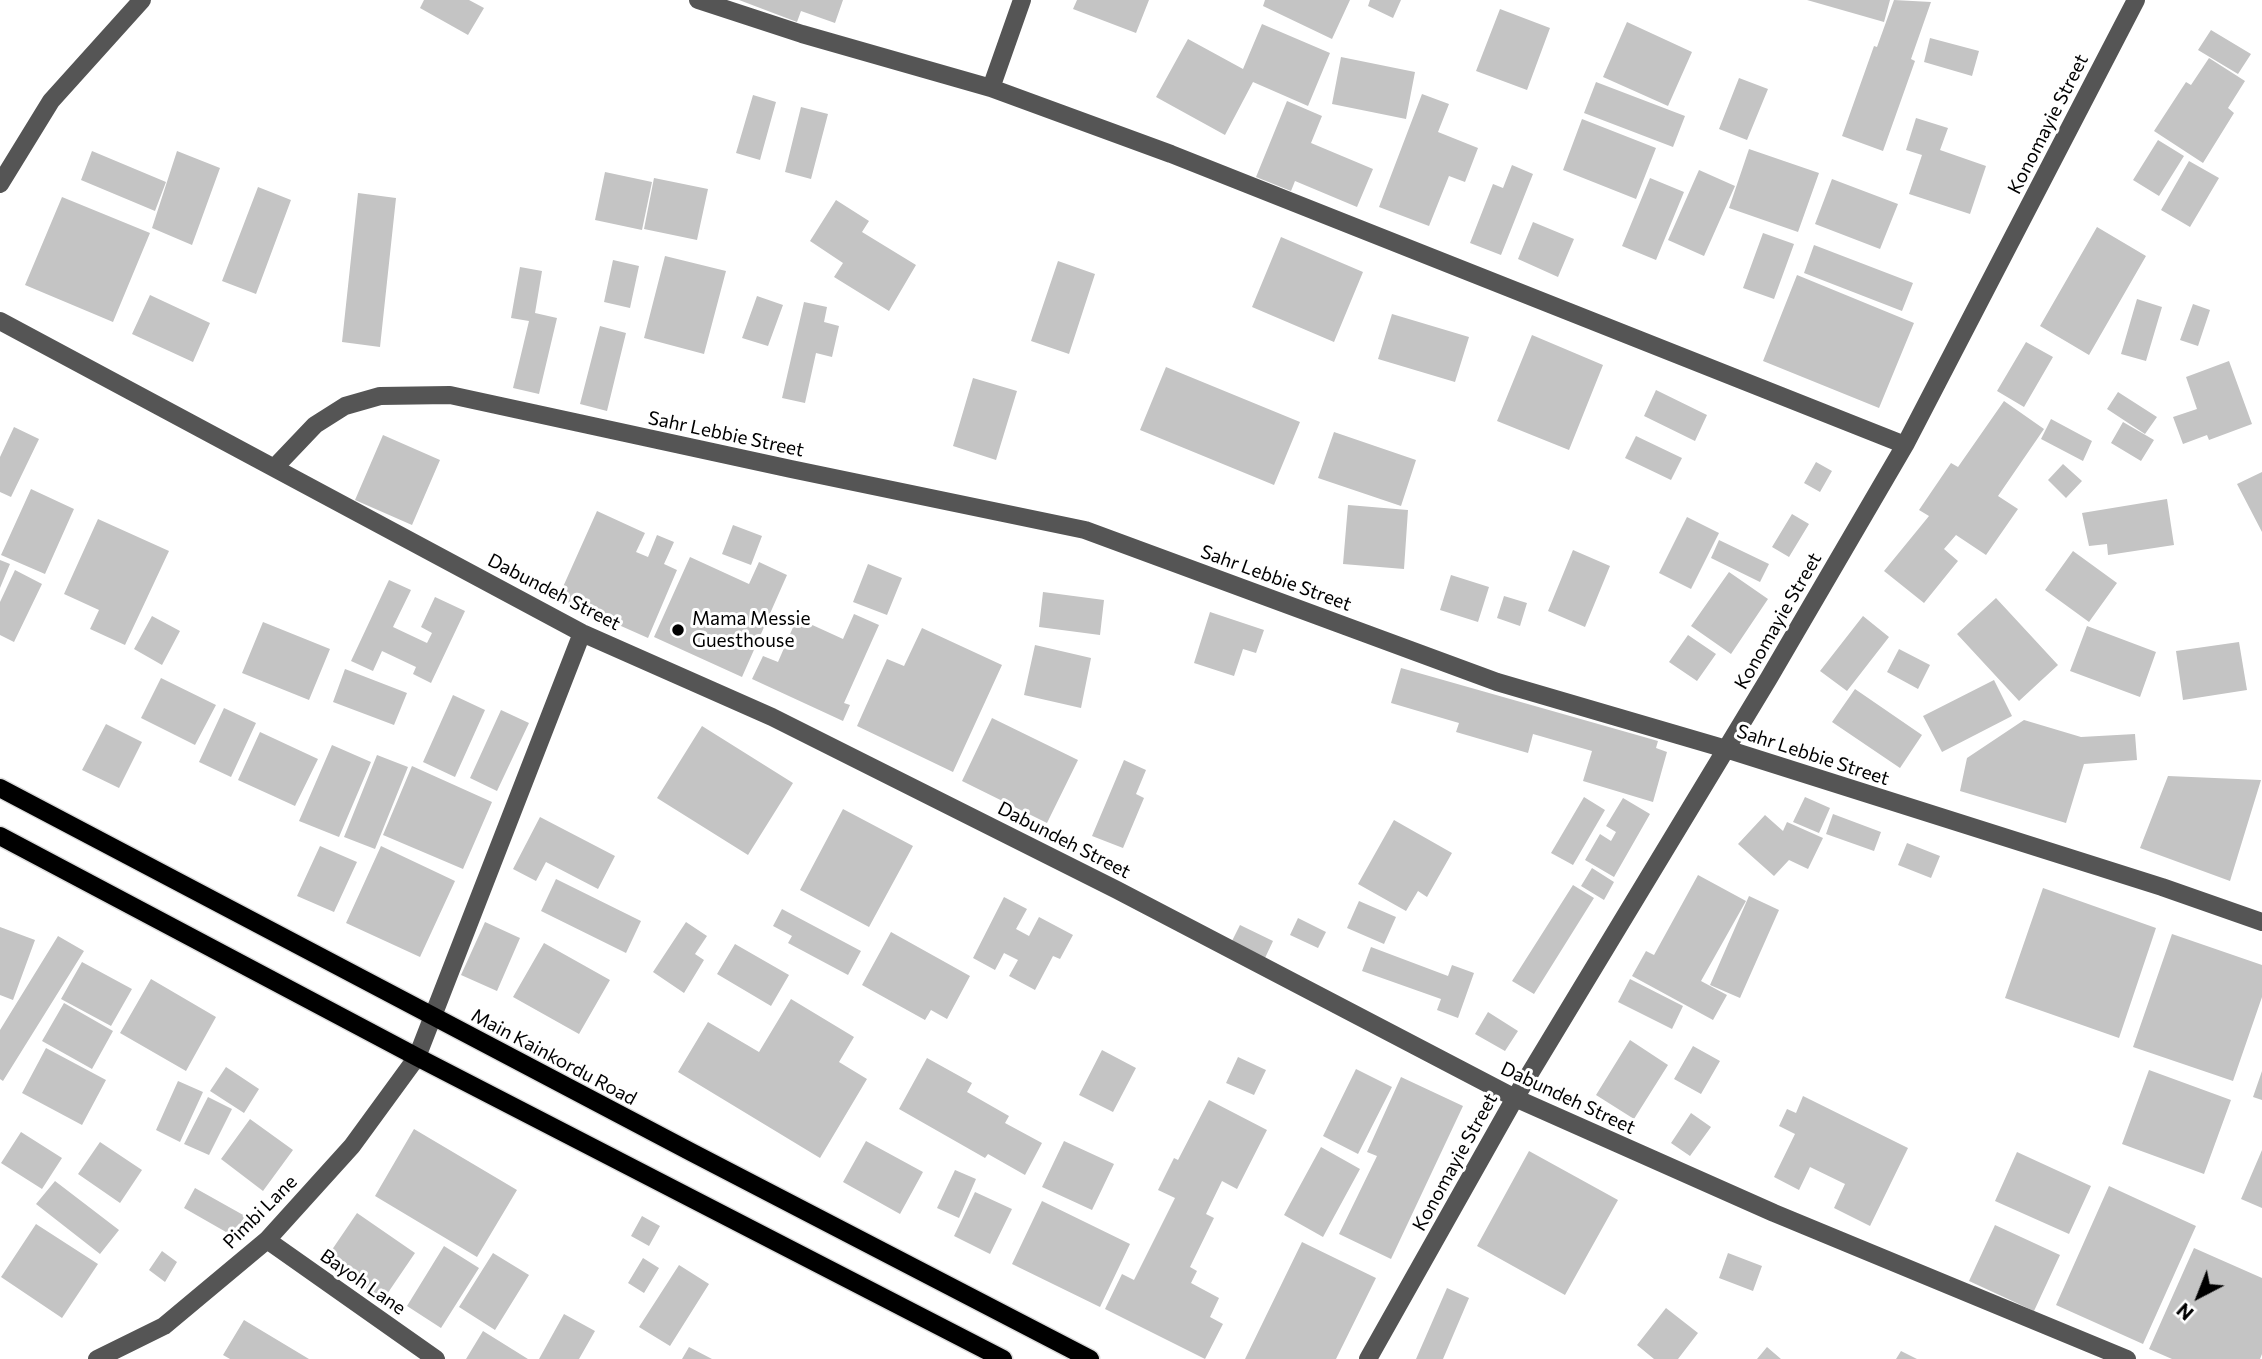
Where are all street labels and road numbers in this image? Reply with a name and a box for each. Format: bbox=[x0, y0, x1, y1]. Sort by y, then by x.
street label: Konomayie Street bbox=[2003, 50, 2093, 198]
street label: Sahr Lebbie Street bbox=[646, 406, 806, 462]
street label: Sahr Lebbie Street bbox=[1197, 540, 1355, 616]
street label: Dabundeh Street bbox=[484, 549, 624, 635]
street label: Konomayie Street bbox=[1730, 549, 1826, 693]
street label: Sahr Lebbie Street bbox=[1734, 720, 1892, 790]
street label: Dabundeh Street bbox=[994, 797, 1134, 883]
street label: Main Kainkordu Road bbox=[467, 1004, 641, 1110]
street label: Dabundeh Street bbox=[1497, 1057, 1639, 1139]
street label: Konomayie Street bbox=[1408, 1089, 1502, 1235]
street label: Pimbi Lane bbox=[218, 1170, 302, 1254]
street label: Bayoh Lane bbox=[316, 1244, 410, 1320]

